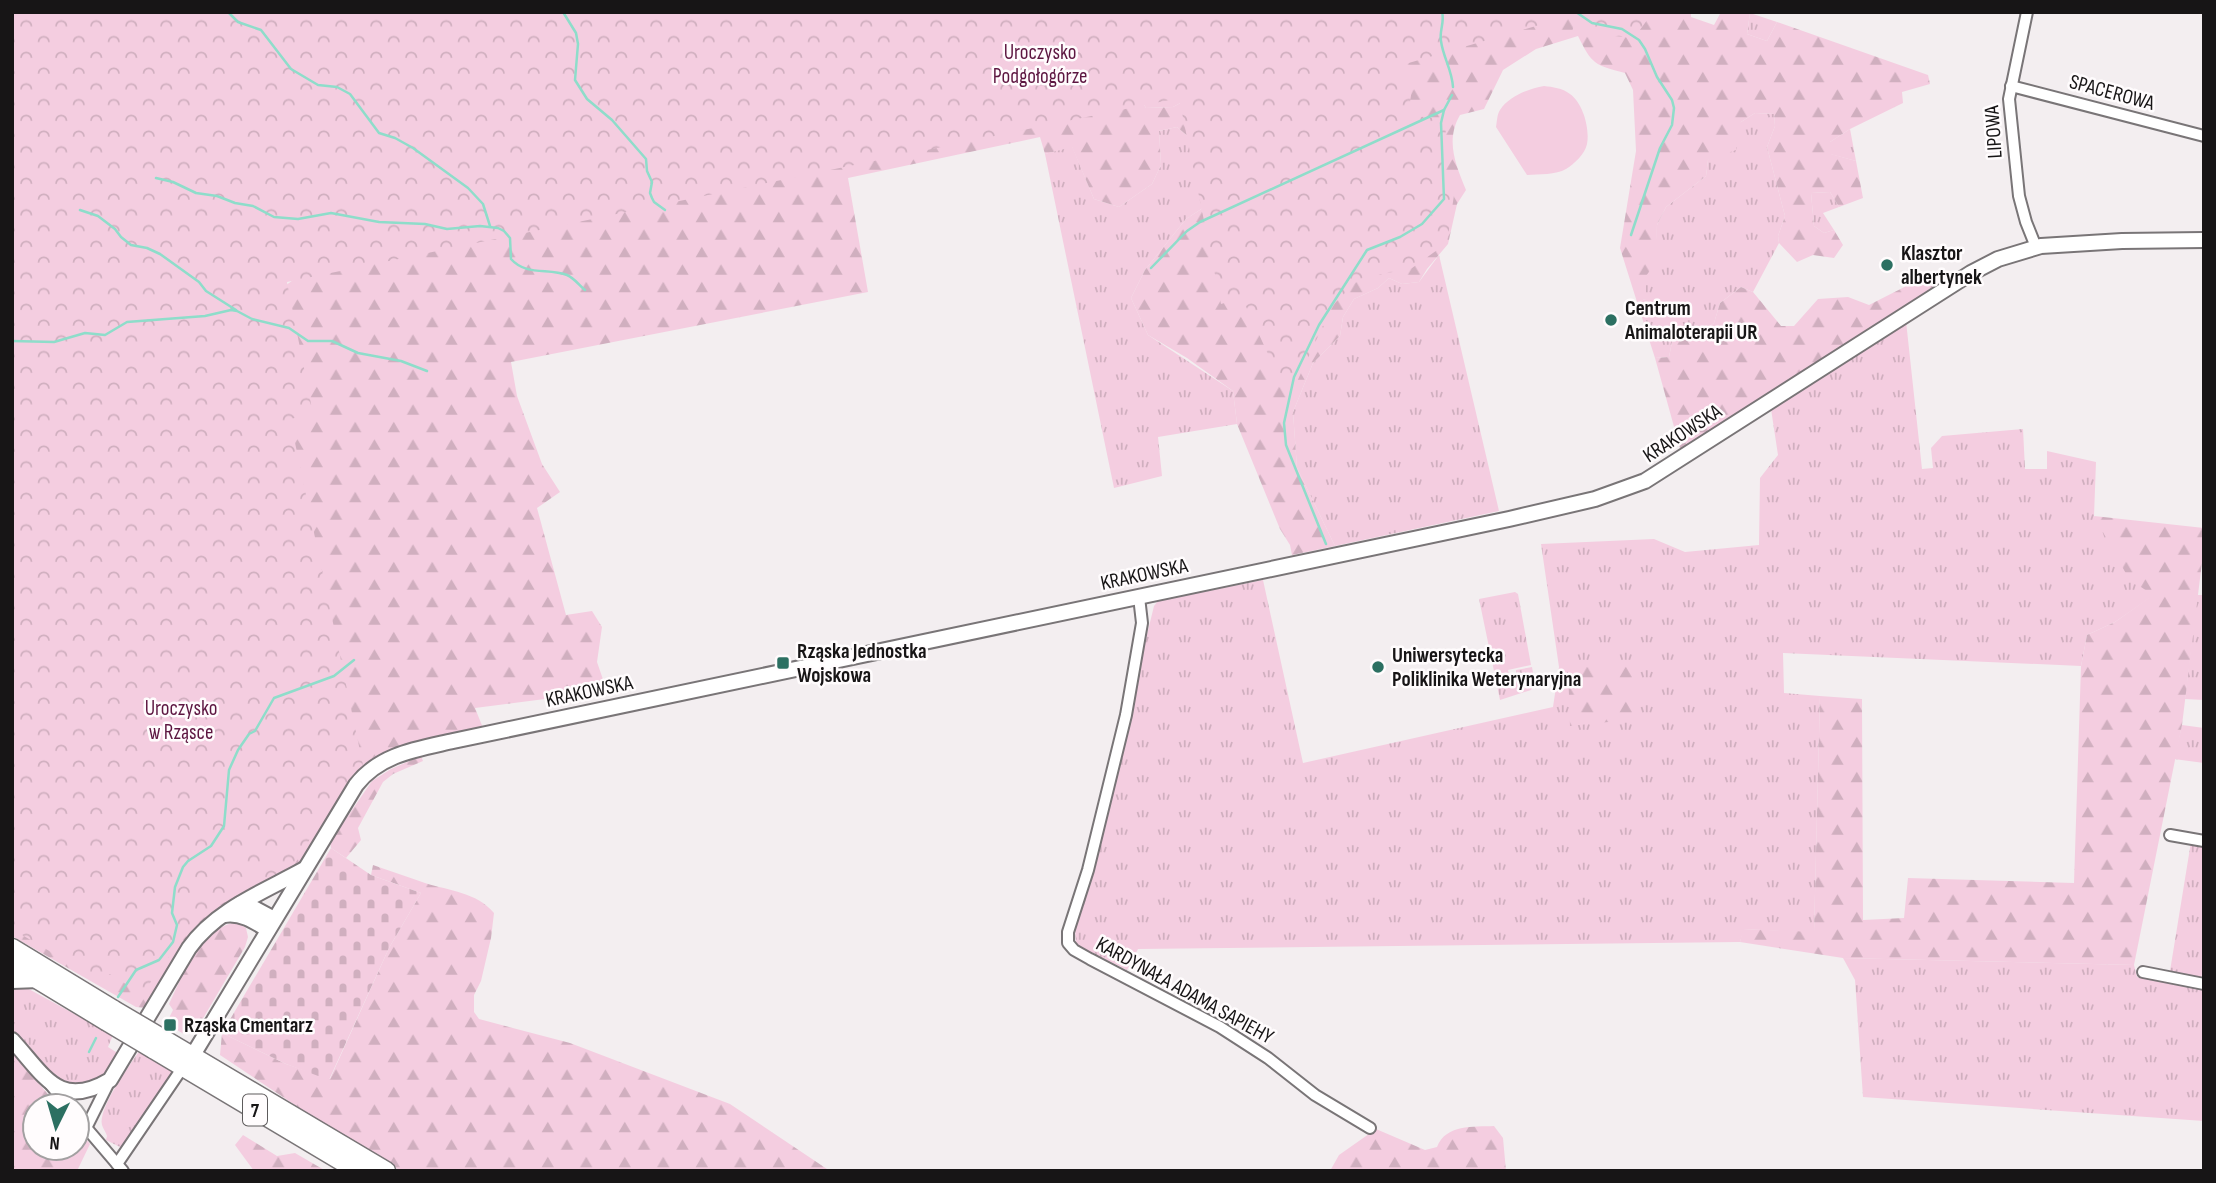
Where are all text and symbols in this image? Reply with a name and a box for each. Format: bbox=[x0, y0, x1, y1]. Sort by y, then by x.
park label: Uroczysko Podgołogórze bbox=[993, 40, 1087, 89]
street label: SPACEROWA bbox=[2067, 69, 2158, 116]
street label: LIPOWA bbox=[1979, 104, 2008, 159]
place label: Klasztor albertynek bbox=[1901, 241, 1982, 290]
marker: Klasztor albertynek bbox=[1879, 257, 1895, 273]
place label: Centrum Animaloterapii UR bbox=[1624, 296, 1758, 345]
marker: Centrum Animaloterapii UR bbox=[1603, 312, 1619, 328]
street label: KRAKOWSKA bbox=[1638, 398, 1727, 468]
street label: KRAKOWSKA bbox=[1098, 553, 1191, 596]
place label: Rząska Jednostka Wojskowa bbox=[797, 639, 927, 688]
place label: Uniwersytecka Poliklinika Weterynaryjna bbox=[1392, 643, 1581, 692]
marker: Rząska Jednostka Wojskowa bbox=[775, 655, 791, 671]
marker: Uniwersytecka Poliklinika Weterynaryjna bbox=[1370, 659, 1386, 675]
street label: KRAKOWSKA bbox=[543, 670, 636, 713]
park label: Uroczysko w Rząsce bbox=[145, 696, 217, 745]
street label: KARDYNAŁA ADAMA SAPIEHY bbox=[1092, 931, 1278, 1050]
place label: Rząska Cmentarz bbox=[184, 1013, 313, 1038]
marker: Rząska Cmentarz bbox=[162, 1017, 178, 1033]
north arrow bbox=[21, 1092, 91, 1162]
road number: 7 bbox=[243, 1094, 267, 1126]
text: N bbox=[49, 1131, 61, 1154]

